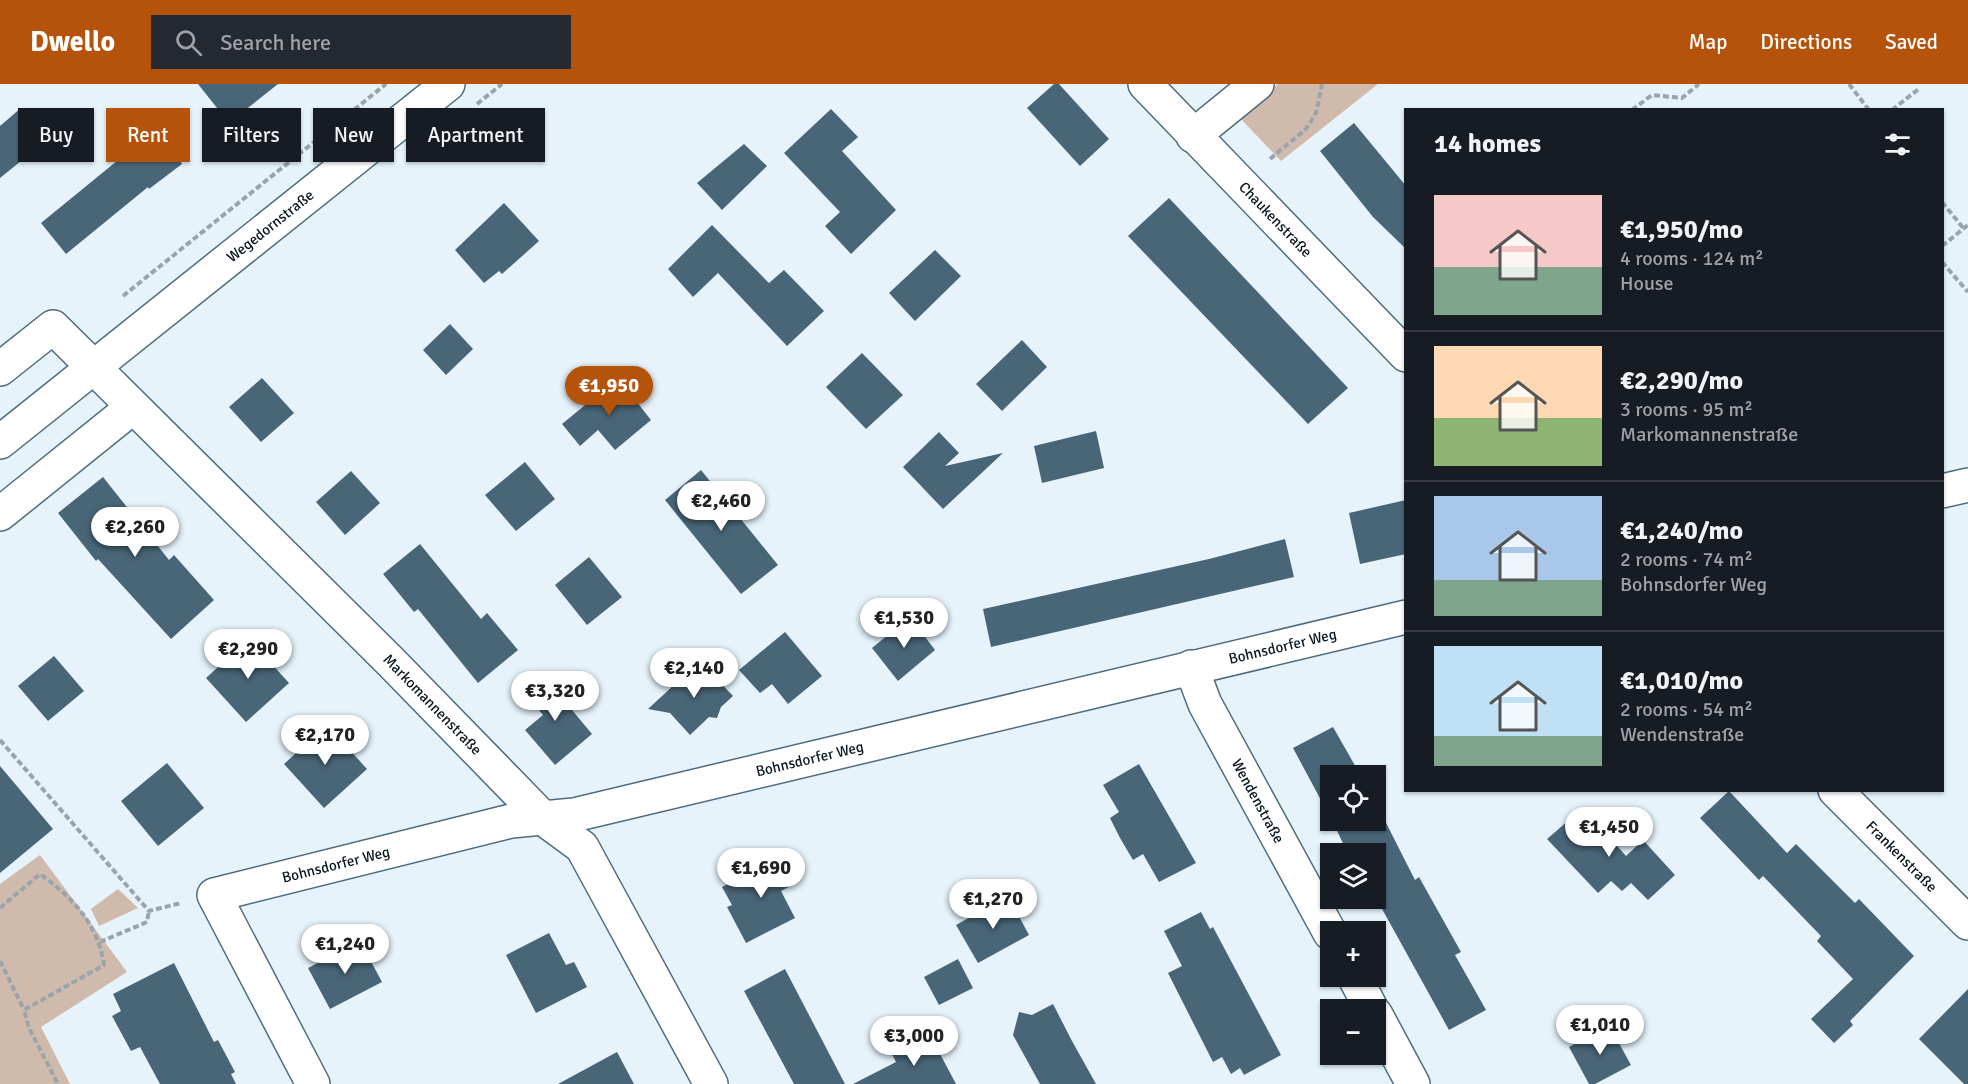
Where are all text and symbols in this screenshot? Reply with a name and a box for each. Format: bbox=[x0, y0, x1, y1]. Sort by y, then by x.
search box bbox=[151, 15, 571, 69]
text: Dwello bbox=[30, 25, 115, 59]
icon: search bbox=[172, 26, 205, 59]
text: Search here bbox=[220, 29, 331, 56]
text: Map bbox=[1689, 29, 1727, 55]
text: Directions bbox=[1760, 29, 1852, 55]
text: Saved bbox=[1885, 29, 1938, 55]
chip: Buy bbox=[18, 108, 94, 162]
chip: Rent bbox=[106, 108, 190, 162]
chip: Filters bbox=[202, 108, 301, 162]
chip: New bbox=[313, 108, 394, 162]
chip: Apartment bbox=[406, 108, 545, 162]
text: 14 homes bbox=[1434, 128, 1541, 160]
icon: filters bbox=[1881, 128, 1914, 161]
street label: Chaukenstraße bbox=[1235, 178, 1316, 261]
street label: Wegedornstraße bbox=[223, 186, 317, 266]
text: €1,950/mo bbox=[1620, 214, 1743, 246]
icon: home bbox=[1482, 219, 1554, 291]
text: 4 rooms · 124 m² bbox=[1620, 246, 1764, 271]
text: House bbox=[1620, 271, 1674, 296]
text: €2,290/mo bbox=[1620, 365, 1743, 397]
pin: €1,950 bbox=[560, 366, 658, 417]
icon: home bbox=[1482, 370, 1554, 442]
text: €1,950 bbox=[579, 373, 639, 398]
text: 3 rooms · 95 m² bbox=[1620, 397, 1753, 422]
text: Markomannenstraße bbox=[1620, 422, 1798, 447]
pin: €2,460 bbox=[672, 481, 770, 532]
text: €2,460 bbox=[691, 488, 751, 513]
pin: €2,260 bbox=[86, 507, 184, 558]
text: €2,260 bbox=[105, 514, 165, 539]
text: €1,240/mo bbox=[1620, 515, 1743, 547]
icon: home bbox=[1482, 520, 1554, 592]
text: 2 rooms · 74 m² bbox=[1620, 547, 1753, 572]
text: Bohnsdorfer Weg bbox=[1620, 572, 1767, 597]
pin: €1,530 bbox=[855, 598, 953, 649]
text: €1,530 bbox=[874, 605, 934, 630]
street label: Bohnsdorfer Weg bbox=[1227, 625, 1338, 668]
pin: €2,290 bbox=[199, 629, 297, 680]
text: €2,290 bbox=[218, 636, 278, 661]
pin: €2,140 bbox=[645, 648, 743, 699]
street label: Markomannenstraße bbox=[379, 650, 486, 759]
text: €2,140 bbox=[664, 655, 724, 680]
text: €1,010/mo bbox=[1620, 665, 1743, 697]
icon: home bbox=[1482, 670, 1554, 742]
pin: €3,320 bbox=[506, 671, 604, 722]
text: €3,320 bbox=[525, 678, 585, 703]
text: 2 rooms · 54 m² bbox=[1620, 697, 1753, 722]
pin: €2,170 bbox=[276, 715, 374, 766]
text: €2,170 bbox=[295, 722, 355, 747]
text: Wendenstraße bbox=[1620, 722, 1744, 747]
street label: Bohnsdorfer Weg bbox=[754, 737, 866, 780]
street label: Wendenstraße bbox=[1228, 756, 1288, 846]
map controls bbox=[1320, 765, 1386, 1065]
button: locate bbox=[1320, 765, 1386, 831]
pin: €1,450 bbox=[1560, 807, 1658, 858]
text: €1,450 bbox=[1579, 814, 1639, 839]
street label: Frankenstraße bbox=[1862, 817, 1941, 896]
street label: Bohnsdorfer Weg bbox=[280, 843, 392, 887]
button: layers bbox=[1320, 843, 1386, 909]
pin: €1,690 bbox=[712, 848, 810, 899]
text: €1,690 bbox=[731, 855, 791, 880]
pin: €1,270 bbox=[944, 879, 1042, 930]
text: €1,270 bbox=[963, 886, 1023, 911]
button: + bbox=[1320, 921, 1386, 987]
pin: €1,240 bbox=[296, 924, 394, 975]
text: €1,240 bbox=[315, 931, 375, 956]
button: − bbox=[1320, 999, 1386, 1065]
pin: €1,010 bbox=[1551, 1005, 1649, 1056]
text: €1,010 bbox=[1570, 1012, 1630, 1037]
pin: €3,000 bbox=[865, 1016, 963, 1067]
text: €3,000 bbox=[884, 1023, 944, 1048]

